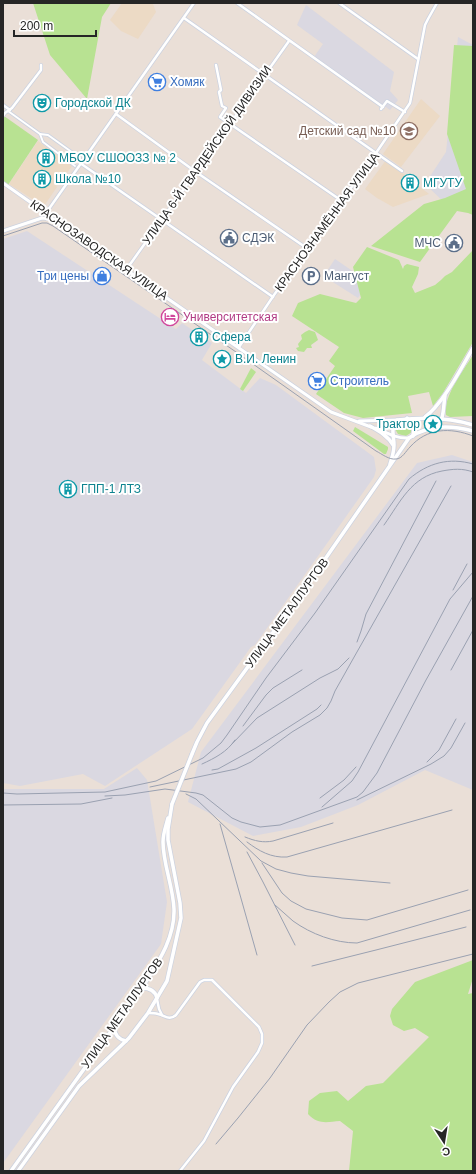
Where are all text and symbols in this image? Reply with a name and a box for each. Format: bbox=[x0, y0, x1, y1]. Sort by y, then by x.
scale bar bbox=[14, 12, 96, 38]
text: 200 m bbox=[20, 19, 53, 33]
street label: УЛИЦА 6-Й ГВАРДЕЙСКОЙ ДИВИЗИИ bbox=[139, 62, 274, 247]
supermarket icon: Хомяк bbox=[147, 72, 167, 92]
place label: Хомяк bbox=[170, 75, 205, 89]
theatre icon: Городской ДК bbox=[32, 93, 52, 113]
place label: Городской ДК bbox=[55, 96, 131, 110]
school or university icon: Детский сад №10 bbox=[399, 121, 419, 141]
place label: Детский сад №10 bbox=[299, 124, 396, 138]
building icon: МБОУ СШООЗЗ № 2 bbox=[36, 148, 56, 168]
street label: КРАСНОЗНАМЁННАЯ УЛИЦА bbox=[272, 150, 382, 294]
place label: МБОУ СШООЗЗ № 2 bbox=[59, 151, 176, 165]
building icon: Школа №10 bbox=[32, 169, 52, 189]
place label: Школа №10 bbox=[55, 172, 121, 186]
building icon: МГУТУ bbox=[400, 173, 420, 193]
place label: МГУТУ bbox=[423, 176, 462, 190]
street label: КРАСНОЗАВОДСКАЯ УЛИЦА bbox=[27, 197, 171, 303]
public building icon: СДЭК bbox=[219, 228, 239, 248]
place label: СДЭК bbox=[242, 231, 274, 245]
public building icon: МЧС bbox=[444, 233, 464, 253]
place label: МЧС bbox=[414, 236, 441, 250]
shop icon: Три цены bbox=[92, 266, 112, 286]
parking icon: Мангуст bbox=[301, 266, 321, 286]
place label: Три цены bbox=[37, 269, 89, 283]
place label: Мангуст bbox=[324, 269, 370, 283]
hotel icon: Университетская bbox=[160, 307, 180, 327]
place label: Университетская bbox=[183, 310, 277, 324]
building icon: Сфера bbox=[189, 327, 209, 347]
place label: Сфера bbox=[212, 330, 251, 344]
place icon: В.И. Ленин bbox=[212, 349, 232, 369]
place label: В.И. Ленин bbox=[235, 352, 296, 366]
supermarket icon: Строитель bbox=[307, 371, 327, 391]
place label: Строитель bbox=[330, 374, 389, 388]
place icon: Трактор bbox=[423, 414, 443, 434]
place label: Трактор bbox=[376, 417, 420, 431]
building icon: ГПП-1 ЛТЗ bbox=[58, 479, 78, 499]
place label: ГПП-1 ЛТЗ bbox=[81, 482, 141, 496]
street label: УЛИЦА МЕТАЛЛУРГОВ bbox=[243, 556, 331, 670]
street label: УЛИЦА МЕТАЛЛУРГОВ bbox=[78, 955, 166, 1071]
north arrow bbox=[424, 1122, 464, 1162]
text: С bbox=[441, 1145, 451, 1158]

